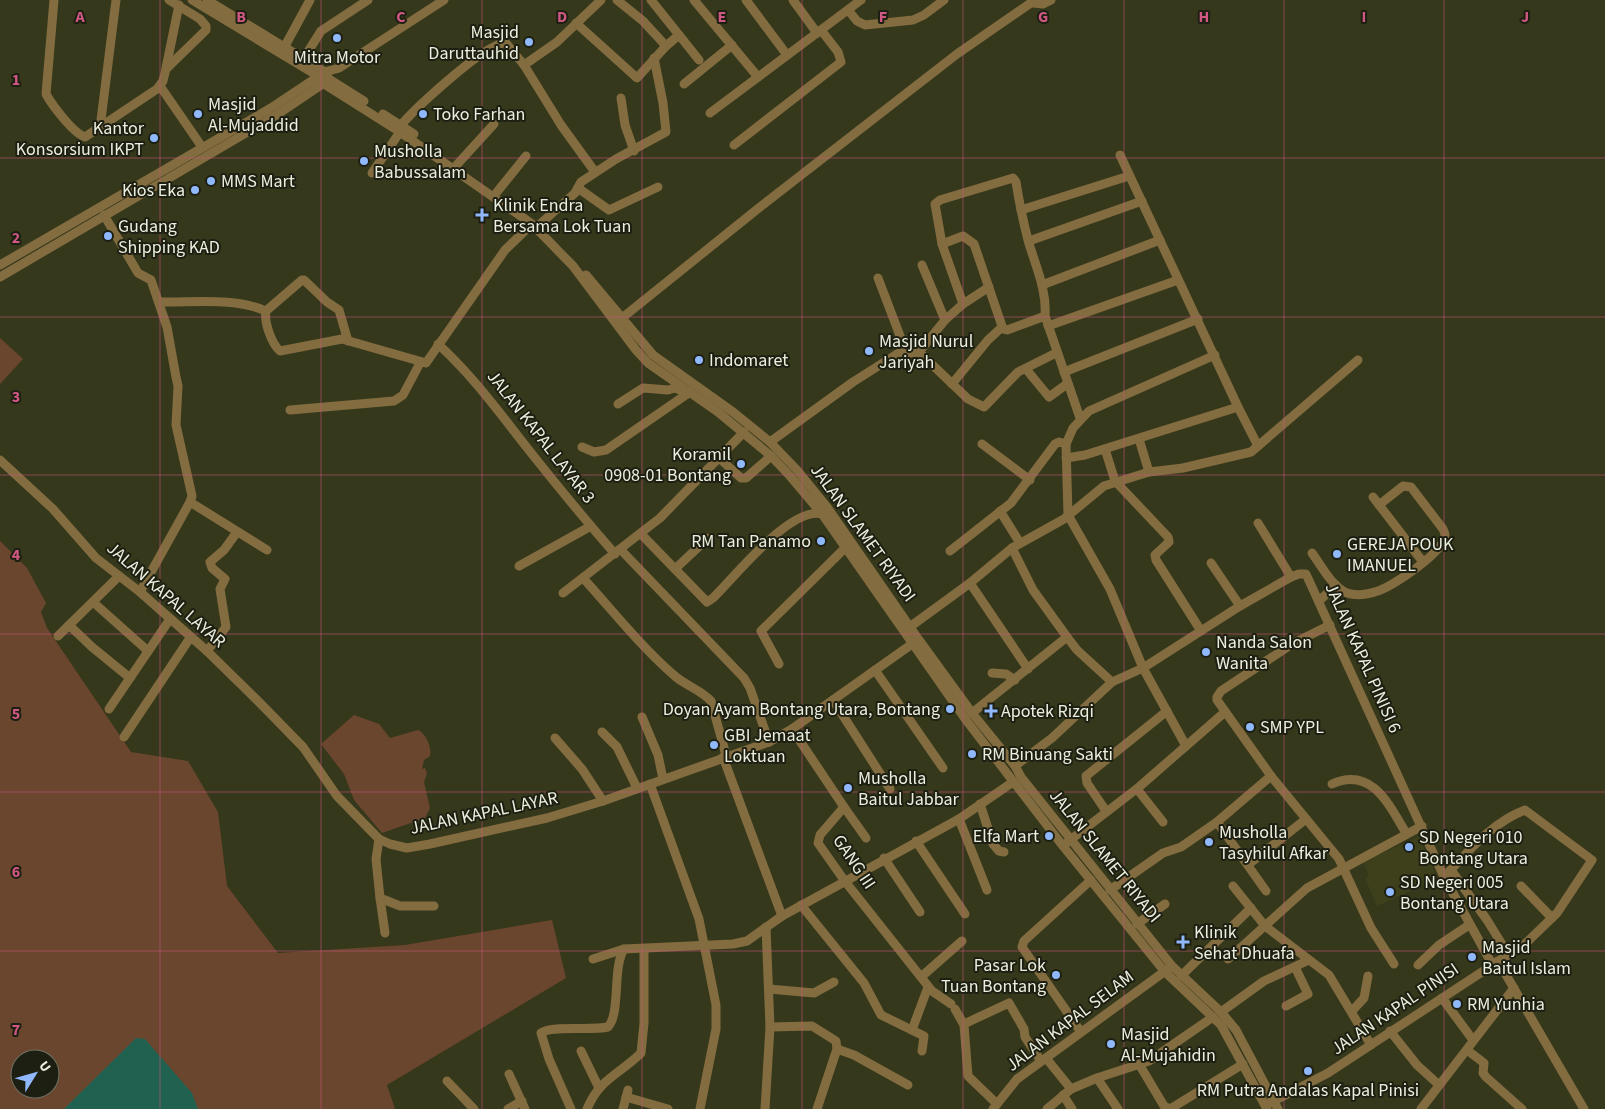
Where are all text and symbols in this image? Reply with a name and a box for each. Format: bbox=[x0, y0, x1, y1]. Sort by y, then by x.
text: A bbox=[74, 6, 85, 28]
text: B bbox=[236, 6, 246, 28]
text: C bbox=[396, 6, 406, 28]
text: D bbox=[557, 6, 567, 28]
text: E bbox=[718, 6, 726, 28]
text: F bbox=[879, 6, 887, 28]
text: G bbox=[1038, 6, 1048, 28]
text: H bbox=[1199, 6, 1209, 28]
text: I bbox=[1362, 6, 1366, 28]
text: J bbox=[1521, 6, 1529, 28]
place label: Masjid Daruttauhid bbox=[428, 20, 519, 66]
marker: Mitra Motor bbox=[331, 32, 343, 44]
marker: Masjid Daruttauhid bbox=[523, 36, 535, 48]
place label: Mitra Motor bbox=[294, 45, 381, 70]
text: 1 bbox=[12, 69, 20, 91]
place label: Masjid Al-Mujaddid bbox=[208, 92, 299, 138]
place label: Toko Farhan bbox=[433, 102, 525, 127]
marker: Masjid Al-Mujaddid bbox=[192, 108, 204, 120]
marker: Toko Farhan bbox=[417, 108, 429, 120]
place label: Kantor Konsorsium IKPT bbox=[16, 116, 145, 162]
marker: Kantor Konsorsium IKPT bbox=[148, 132, 160, 144]
place label: Musholla Babussalam bbox=[374, 139, 466, 185]
marker: Musholla Babussalam bbox=[358, 155, 370, 167]
place label: MMS Mart bbox=[221, 169, 295, 194]
marker: MMS Mart bbox=[205, 175, 217, 187]
place label: Kios Eka bbox=[122, 178, 185, 203]
marker: Kios Eka bbox=[189, 184, 201, 196]
place label: Klinik Endra Bersama Lok Tuan bbox=[493, 193, 631, 239]
marker: Klinik Endra Bersama Lok Tuan bbox=[475, 208, 489, 222]
place label: Gudang Shipping KAD bbox=[118, 214, 220, 260]
text: 2 bbox=[12, 227, 20, 249]
marker: Gudang Shipping KAD bbox=[102, 230, 114, 242]
place label: Masjid Nurul Jariyah bbox=[879, 329, 973, 375]
marker: Masjid Nurul Jariyah bbox=[863, 345, 875, 357]
place label: Indomaret bbox=[709, 348, 788, 373]
marker: Indomaret bbox=[693, 354, 705, 366]
street label: JALAN KAPAL LAYAR 3 bbox=[481, 365, 601, 509]
text: 3 bbox=[12, 386, 20, 408]
place label: Koramil 0908-01 Bontang bbox=[604, 442, 731, 488]
marker: Koramil 0908-01 Bontang bbox=[735, 458, 747, 470]
street label: JALAN SLAMET RIYADI bbox=[804, 459, 922, 607]
place label: RM Tan Panamo bbox=[691, 529, 811, 554]
place label: GEREJA POUK IMANUEL bbox=[1347, 532, 1454, 578]
marker: RM Tan Panamo bbox=[815, 535, 827, 547]
street label: JALAN KAPAL LAYAR bbox=[101, 536, 231, 654]
text: 4 bbox=[12, 544, 21, 566]
marker: GEREJA POUK IMANUEL bbox=[1331, 548, 1343, 560]
street label: JALAN KAPAL PINISI 6 bbox=[1319, 579, 1407, 737]
place label: Nanda Salon Wanita bbox=[1216, 630, 1312, 676]
marker: Nanda Salon Wanita bbox=[1200, 646, 1212, 658]
place label: Doyan Ayam Bontang Utara, Bontang bbox=[663, 697, 940, 722]
place label: Apotek Rizqi bbox=[1001, 699, 1094, 724]
text: 5 bbox=[12, 703, 20, 725]
marker: Doyan Ayam Bontang Utara, Bontang bbox=[944, 703, 956, 715]
marker: Apotek Rizqi bbox=[985, 705, 997, 717]
place label: SMP YPL bbox=[1260, 715, 1324, 740]
marker: SMP YPL bbox=[1244, 721, 1256, 733]
place label: GBI Jemaat Loktuan bbox=[724, 723, 810, 769]
marker: GBI Jemaat Loktuan bbox=[708, 739, 720, 751]
place label: RM Binuang Sakti bbox=[982, 742, 1113, 767]
marker: RM Binuang Sakti bbox=[966, 748, 978, 760]
place label: Musholla Baitul Jabbar bbox=[858, 766, 960, 812]
marker: Musholla Baitul Jabbar bbox=[842, 782, 854, 794]
street label: JALAN SLAMET RIYADI bbox=[1043, 784, 1167, 928]
street label: JALAN KAPAL LAYAR bbox=[408, 785, 560, 841]
place label: Musholla Tasyhilul Afkar bbox=[1219, 820, 1329, 866]
place label: Elfa Mart bbox=[973, 824, 1039, 849]
place label: SD Negeri 010 Bontang Utara bbox=[1419, 825, 1528, 871]
street label: GANG III bbox=[826, 830, 882, 894]
marker: Elfa Mart bbox=[1043, 830, 1055, 842]
marker: Musholla Tasyhilul Afkar bbox=[1203, 836, 1215, 848]
marker: SD Negeri 010 Bontang Utara bbox=[1403, 841, 1415, 853]
text: 6 bbox=[12, 861, 20, 883]
place label: SD Negeri 005 Bontang Utara bbox=[1400, 870, 1509, 916]
marker: SD Negeri 005 Bontang Utara bbox=[1384, 886, 1396, 898]
place label: Klinik Sehat Dhuafa bbox=[1194, 920, 1295, 966]
marker: Klinik Sehat Dhuafa bbox=[1176, 935, 1190, 949]
place label: Masjid Baitul Islam bbox=[1482, 935, 1571, 981]
marker: Masjid Baitul Islam bbox=[1466, 951, 1478, 963]
place label: Pasar Lok Tuan Bontang bbox=[941, 953, 1046, 999]
street label: JALAN KAPAL PINISI bbox=[1326, 957, 1464, 1061]
street label: JALAN KAPAL SELAM bbox=[1001, 965, 1139, 1077]
marker: Pasar Lok Tuan Bontang bbox=[1050, 969, 1062, 981]
place label: RM Yunhia bbox=[1467, 992, 1545, 1017]
marker: RM Yunhia bbox=[1451, 998, 1463, 1010]
text: 7 bbox=[12, 1019, 20, 1041]
place label: Masjid Al-Mujahidin bbox=[1121, 1022, 1216, 1068]
marker: Masjid Al-Mujahidin bbox=[1105, 1038, 1117, 1050]
north arrow bbox=[10, 1049, 60, 1099]
text: U bbox=[34, 1057, 55, 1077]
marker: RM Putra Andalas Kapal Pinisi bbox=[1302, 1065, 1314, 1077]
place label: RM Putra Andalas Kapal Pinisi bbox=[1197, 1078, 1419, 1103]

